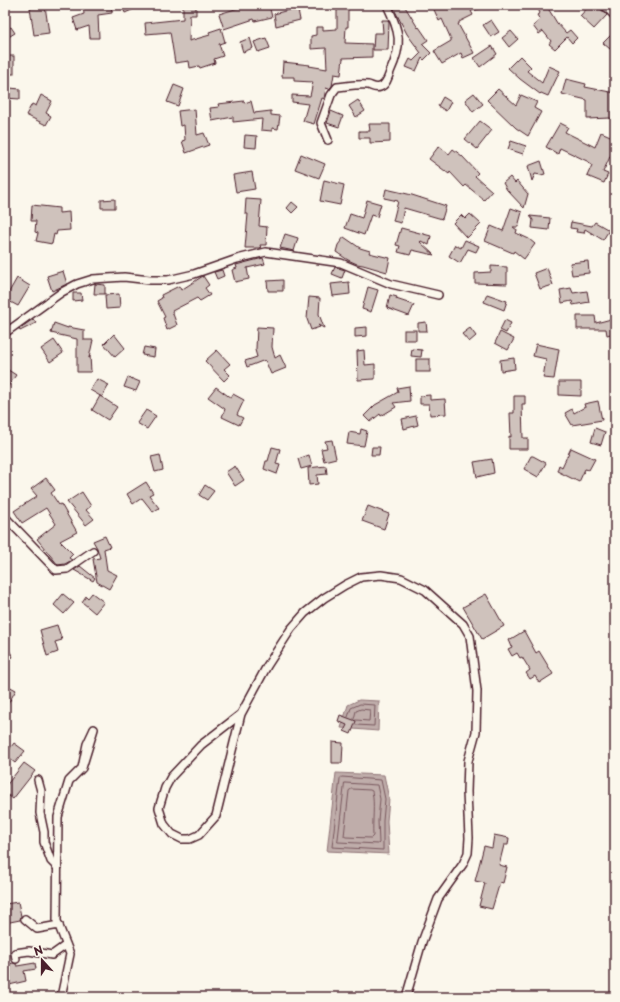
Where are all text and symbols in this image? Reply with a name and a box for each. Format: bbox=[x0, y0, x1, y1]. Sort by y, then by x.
north arrow bbox=[22, 940, 62, 980]
text: N bbox=[31, 941, 46, 960]

